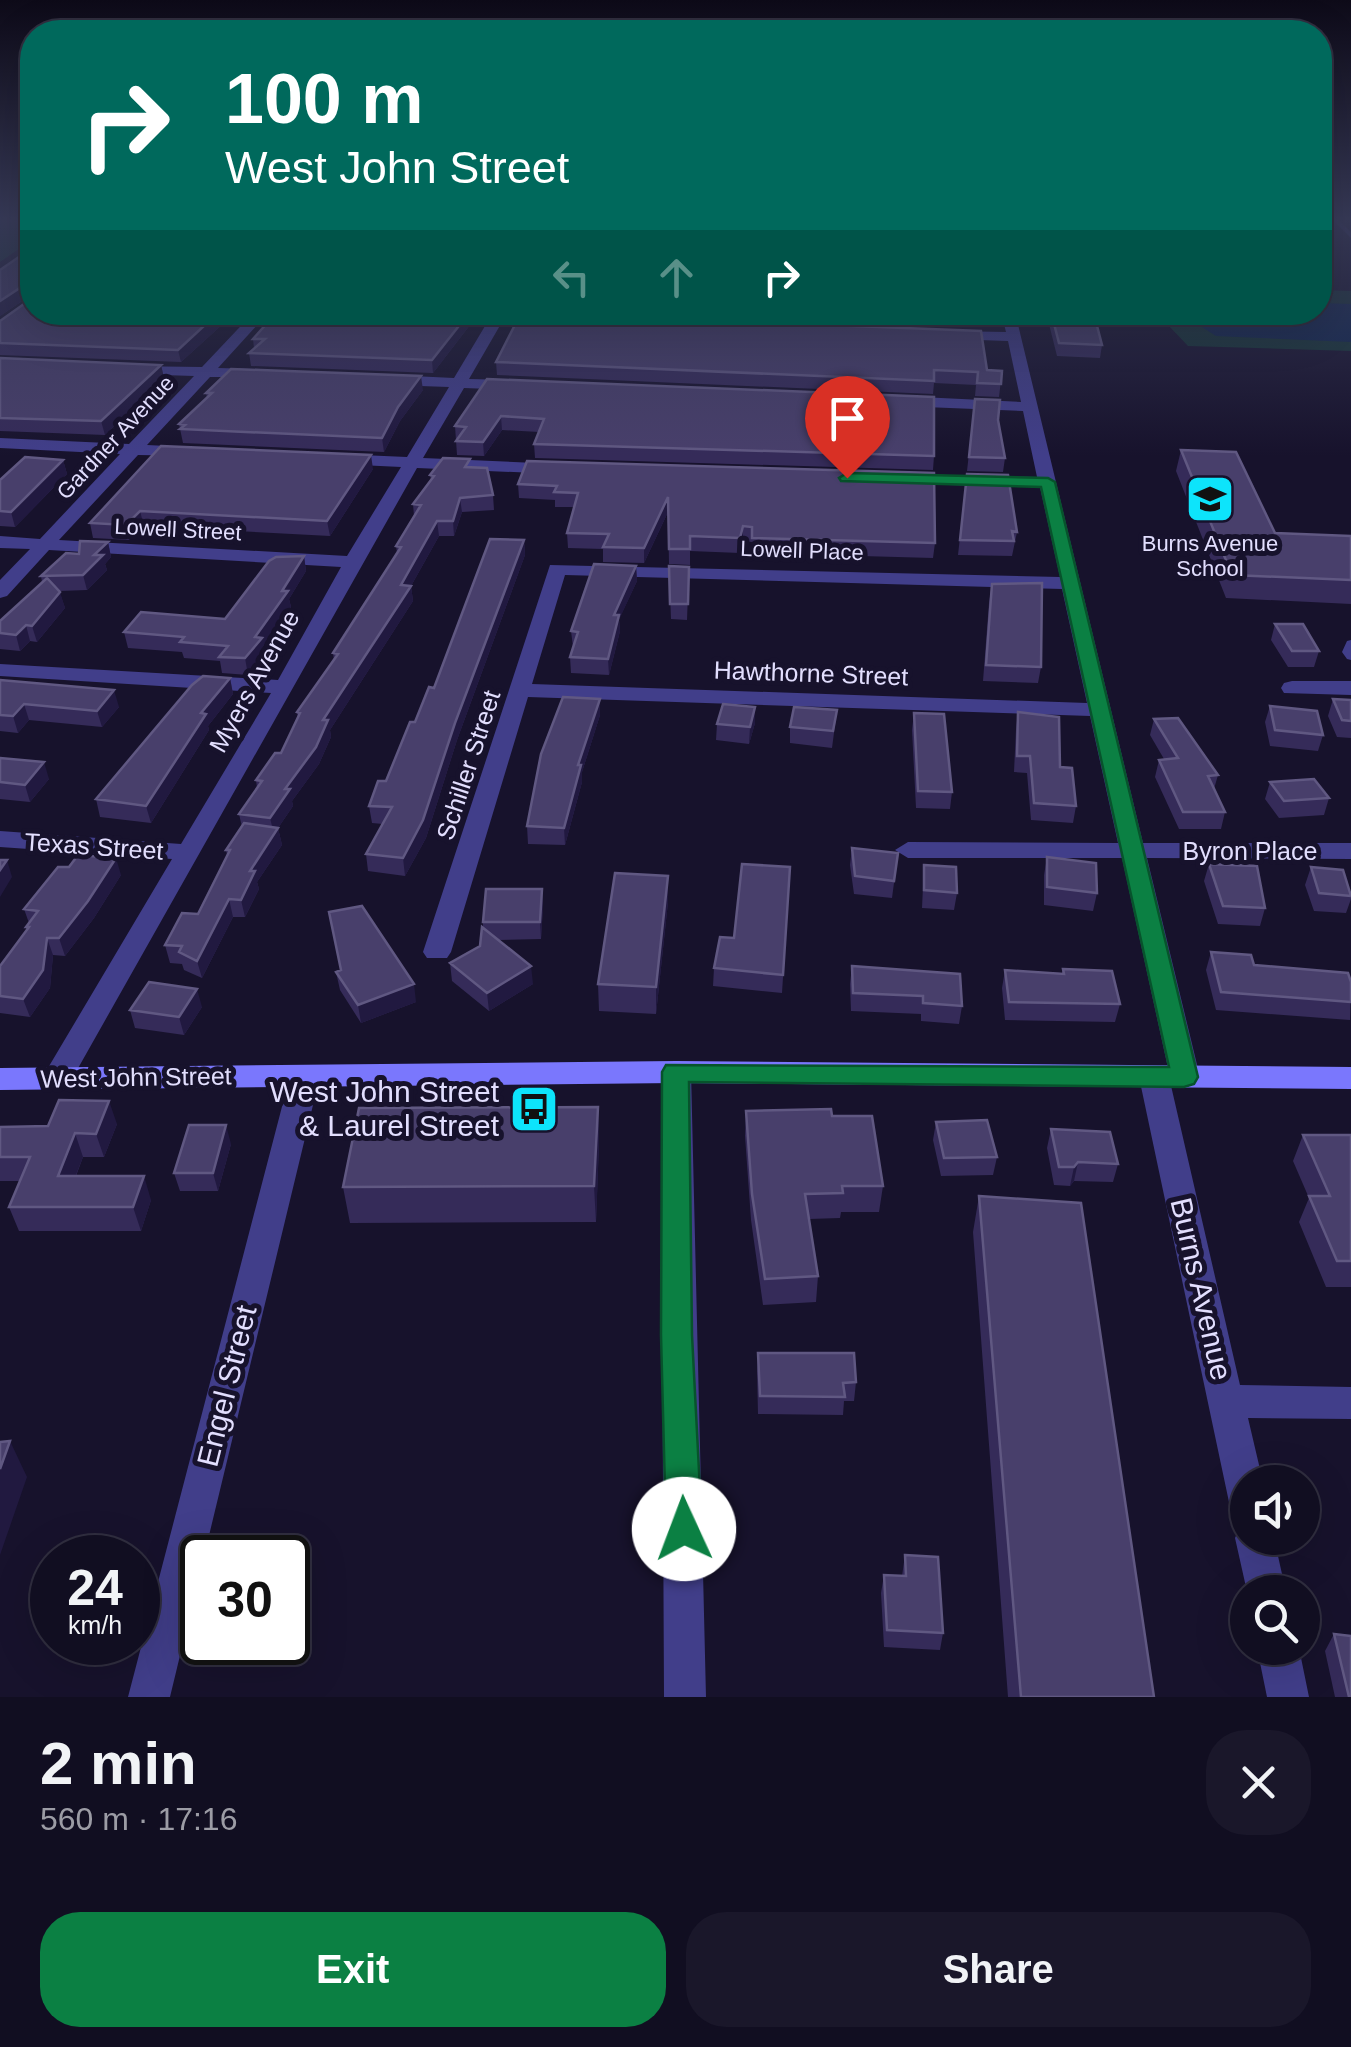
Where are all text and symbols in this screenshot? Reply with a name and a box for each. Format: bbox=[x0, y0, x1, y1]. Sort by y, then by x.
icon: right bbox=[60, 60, 190, 190]
text: 100 m bbox=[225, 60, 423, 138]
text: West John Street bbox=[225, 142, 569, 193]
icon: left bbox=[544, 250, 599, 305]
icon: ahead bbox=[649, 250, 704, 305]
icon: right bbox=[754, 250, 809, 305]
street label: Gardner Avenue bbox=[52, 370, 179, 504]
pin bbox=[805, 376, 890, 479]
icon: arrive bbox=[820, 391, 875, 446]
school or university icon: Burns Avenue School bbox=[1184, 473, 1236, 525]
street label: Lowell Street bbox=[114, 514, 242, 545]
place label: Burns Avenue School bbox=[1142, 531, 1278, 581]
street label: Lowell Place bbox=[740, 536, 864, 565]
street label: Myers Avenue bbox=[203, 605, 305, 757]
street label: Hawthorne Street bbox=[713, 656, 909, 690]
street label: Schiller Street bbox=[431, 687, 505, 843]
street label: Texas Street bbox=[24, 827, 164, 865]
street label: Byron Place bbox=[1183, 837, 1317, 865]
street label: West John Street bbox=[40, 1061, 232, 1093]
place label: West John Street & Laurel Street bbox=[269, 1075, 500, 1142]
bus stop icon: West John Street & Laurel Street bbox=[508, 1083, 560, 1135]
street label: Burns Avenue bbox=[1164, 1194, 1239, 1383]
street label: Engel Street bbox=[191, 1301, 263, 1470]
map controls bbox=[1230, 1465, 1320, 1665]
button: sound bbox=[1230, 1465, 1320, 1555]
position arrow bbox=[632, 1477, 736, 1581]
speed limit sign: 30 bbox=[180, 1535, 310, 1665]
text: 24 bbox=[67, 1560, 123, 1616]
button: search bbox=[1230, 1575, 1320, 1665]
text: km/h bbox=[68, 1611, 122, 1639]
text: 2 min bbox=[40, 1730, 197, 1797]
button: close bbox=[1206, 1730, 1311, 1835]
text: 560 m · 17:16 bbox=[40, 1801, 237, 1837]
button: Exit bbox=[40, 1912, 666, 2027]
button: Share bbox=[686, 1912, 1311, 2027]

